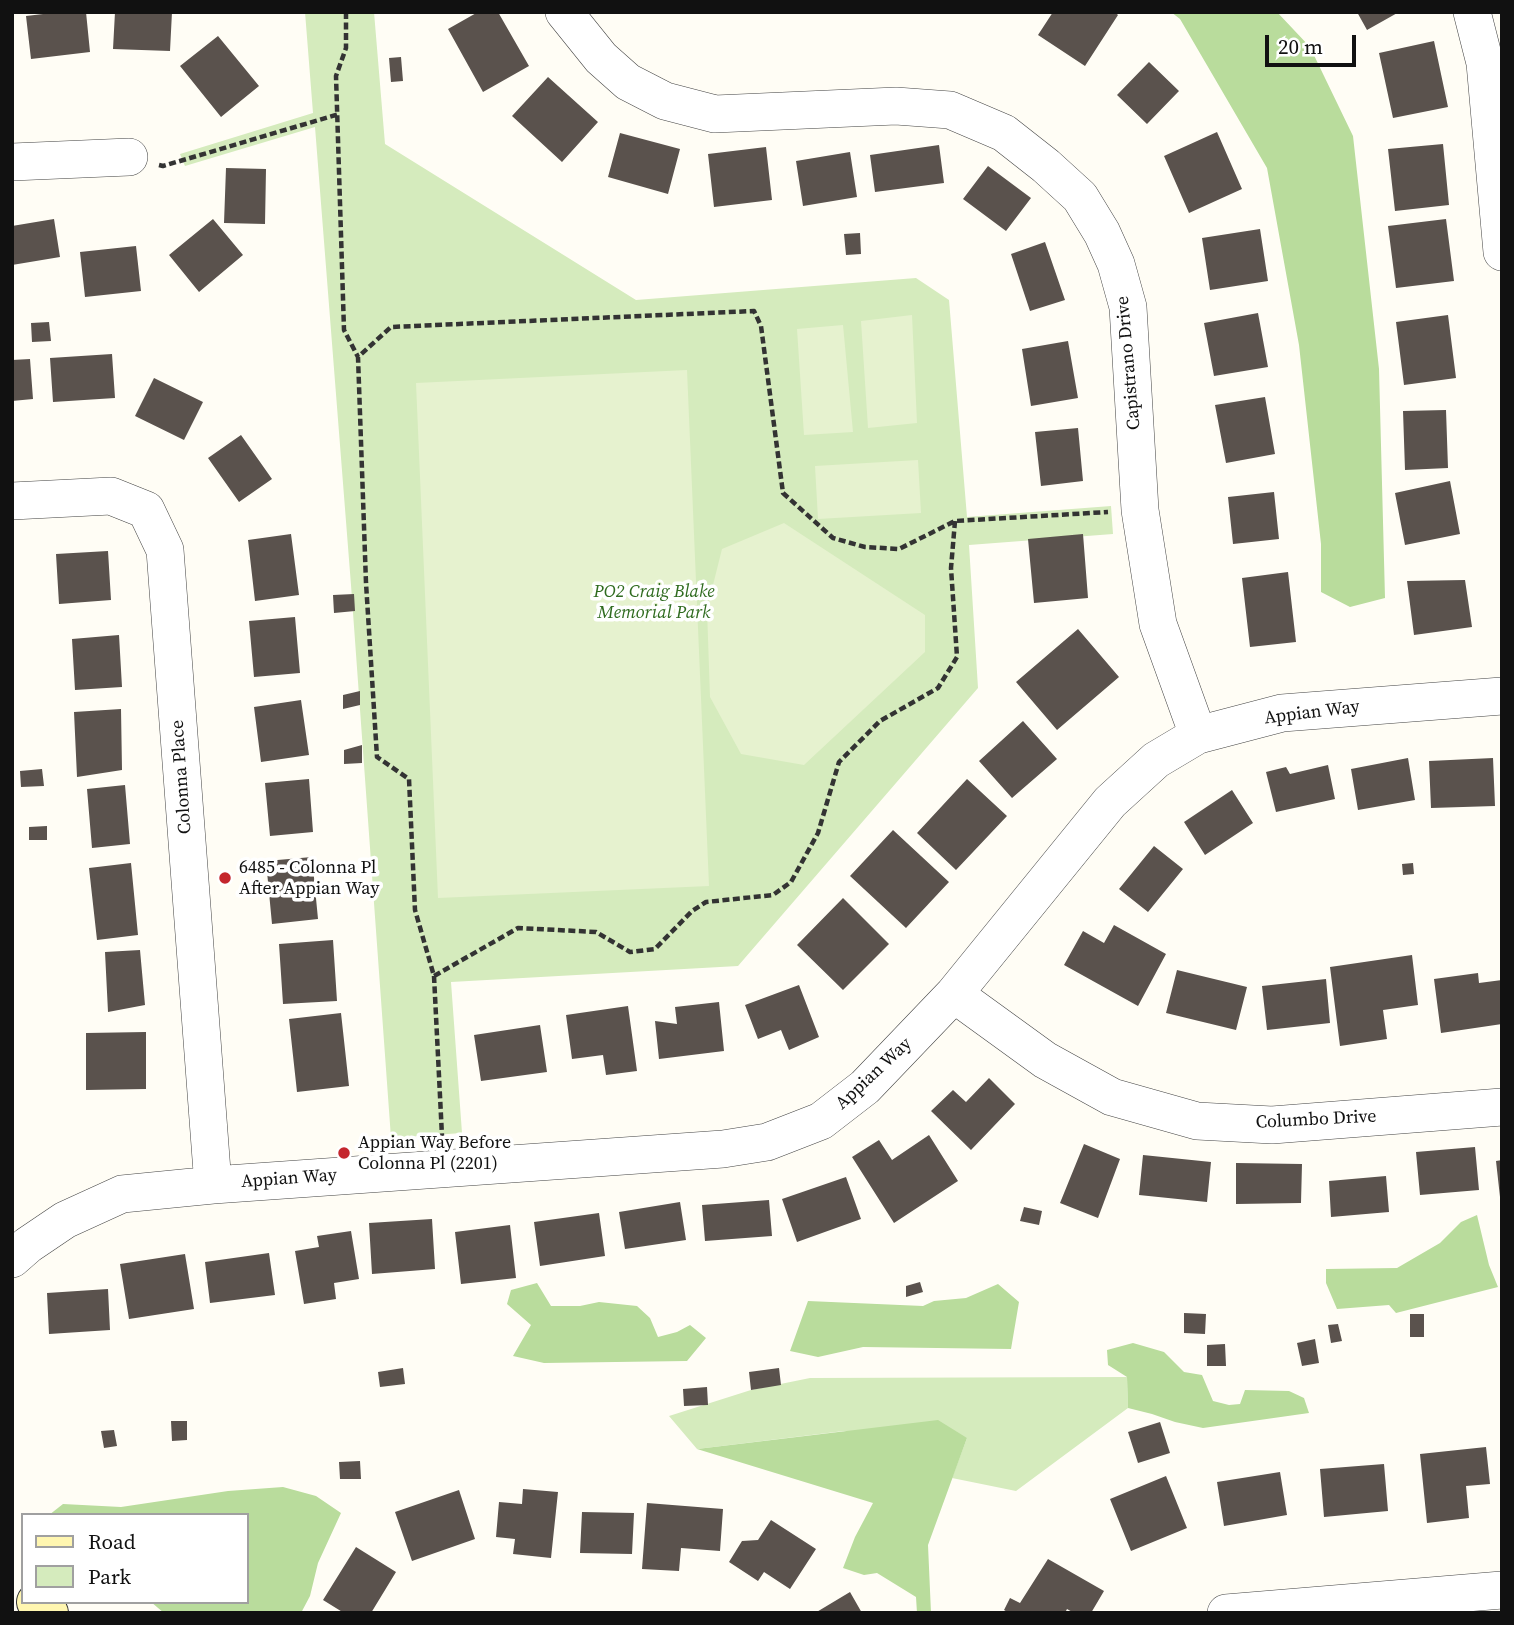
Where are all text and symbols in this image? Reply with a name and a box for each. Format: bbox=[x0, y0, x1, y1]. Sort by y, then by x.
scale bar bbox=[1269, 21, 1360, 65]
text: 20 m bbox=[1278, 32, 1323, 61]
street label: Capistrano Drive bbox=[1112, 295, 1146, 431]
park label: PO2 Craig Blake Memorial Park bbox=[593, 581, 715, 624]
street label: Appian Way bbox=[1263, 696, 1361, 730]
street label: Colonna Place bbox=[167, 719, 197, 835]
place label: 6485 - Colonna Pl After Appian Way bbox=[239, 857, 380, 900]
marker: 6485 - Colonna Pl After Appian Way bbox=[217, 870, 233, 886]
street label: Appian Way bbox=[832, 1033, 916, 1115]
street label: Columbo Drive bbox=[1255, 1106, 1377, 1134]
place label: Appian Way Before Colonna Pl (2201) bbox=[358, 1132, 511, 1174]
marker: Appian Way Before Colonna Pl (2201) bbox=[336, 1145, 352, 1161]
street label: Appian Way bbox=[240, 1165, 338, 1193]
legend bbox=[21, 1513, 248, 1604]
text: Road bbox=[88, 1527, 136, 1556]
text: Park bbox=[88, 1562, 131, 1591]

